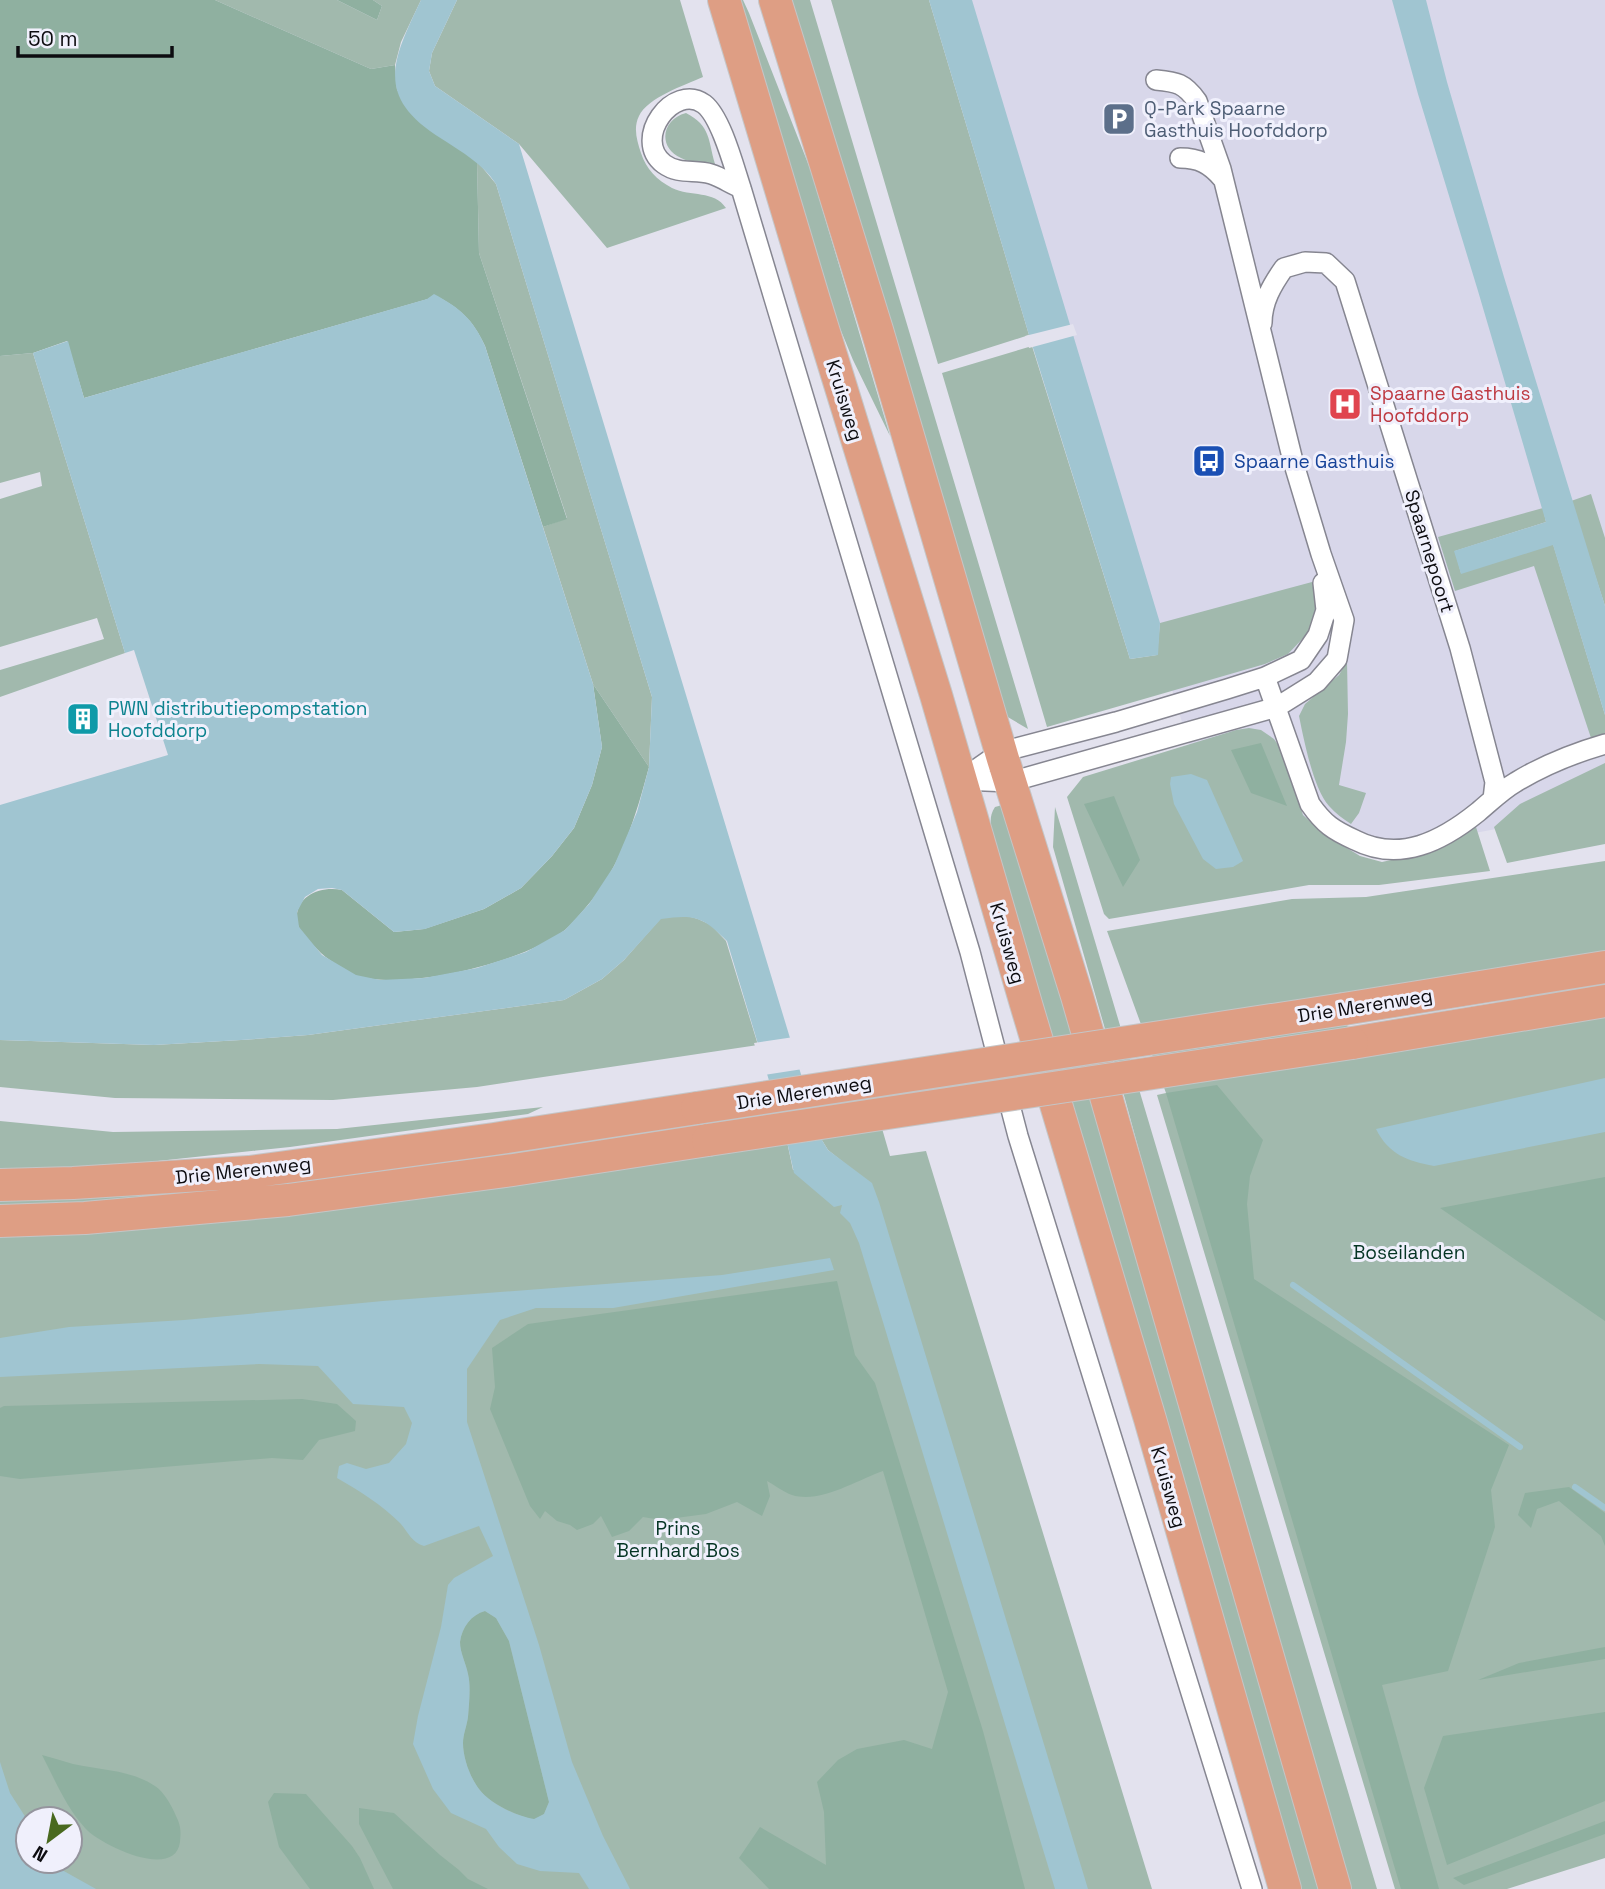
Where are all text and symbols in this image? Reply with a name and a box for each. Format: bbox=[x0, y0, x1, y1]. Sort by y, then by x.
scale bar bbox=[18, 14, 172, 58]
text: 50 m bbox=[28, 25, 78, 52]
place label: Q-Park Spaarne Gasthuis Hoofddorp bbox=[1144, 96, 1328, 143]
parking icon: Q-Park Spaarne Gasthuis Hoofddorp bbox=[1100, 100, 1138, 138]
street label: Kruisweg bbox=[820, 357, 869, 444]
place label: Spaarne Gasthuis Hoofddorp bbox=[1370, 381, 1530, 428]
hospital icon: Spaarne Gasthuis Hoofddorp bbox=[1326, 385, 1364, 423]
bus stop icon: Spaarne Gasthuis bbox=[1190, 442, 1228, 480]
place label: Spaarne Gasthuis bbox=[1234, 449, 1394, 474]
street label: Spaarnepoort bbox=[1399, 487, 1460, 616]
place label: PWN distributiepompstation Hoofddorp bbox=[108, 696, 367, 743]
building icon: PWN distributiepompstation Hoofddorp bbox=[64, 700, 102, 738]
street label: Kruisweg bbox=[984, 900, 1031, 987]
street label: Drie Merenweg bbox=[1296, 982, 1434, 1029]
street label: Drie Merenweg bbox=[735, 1069, 873, 1116]
street label: Drie Merenweg bbox=[174, 1151, 312, 1190]
park label: Boseilanden bbox=[1353, 1240, 1465, 1265]
street label: Kruisweg bbox=[1145, 1444, 1192, 1531]
park label: Prins Bernhard Bos bbox=[616, 1516, 740, 1563]
north arrow bbox=[14, 1805, 84, 1875]
text: N bbox=[28, 1840, 52, 1868]

